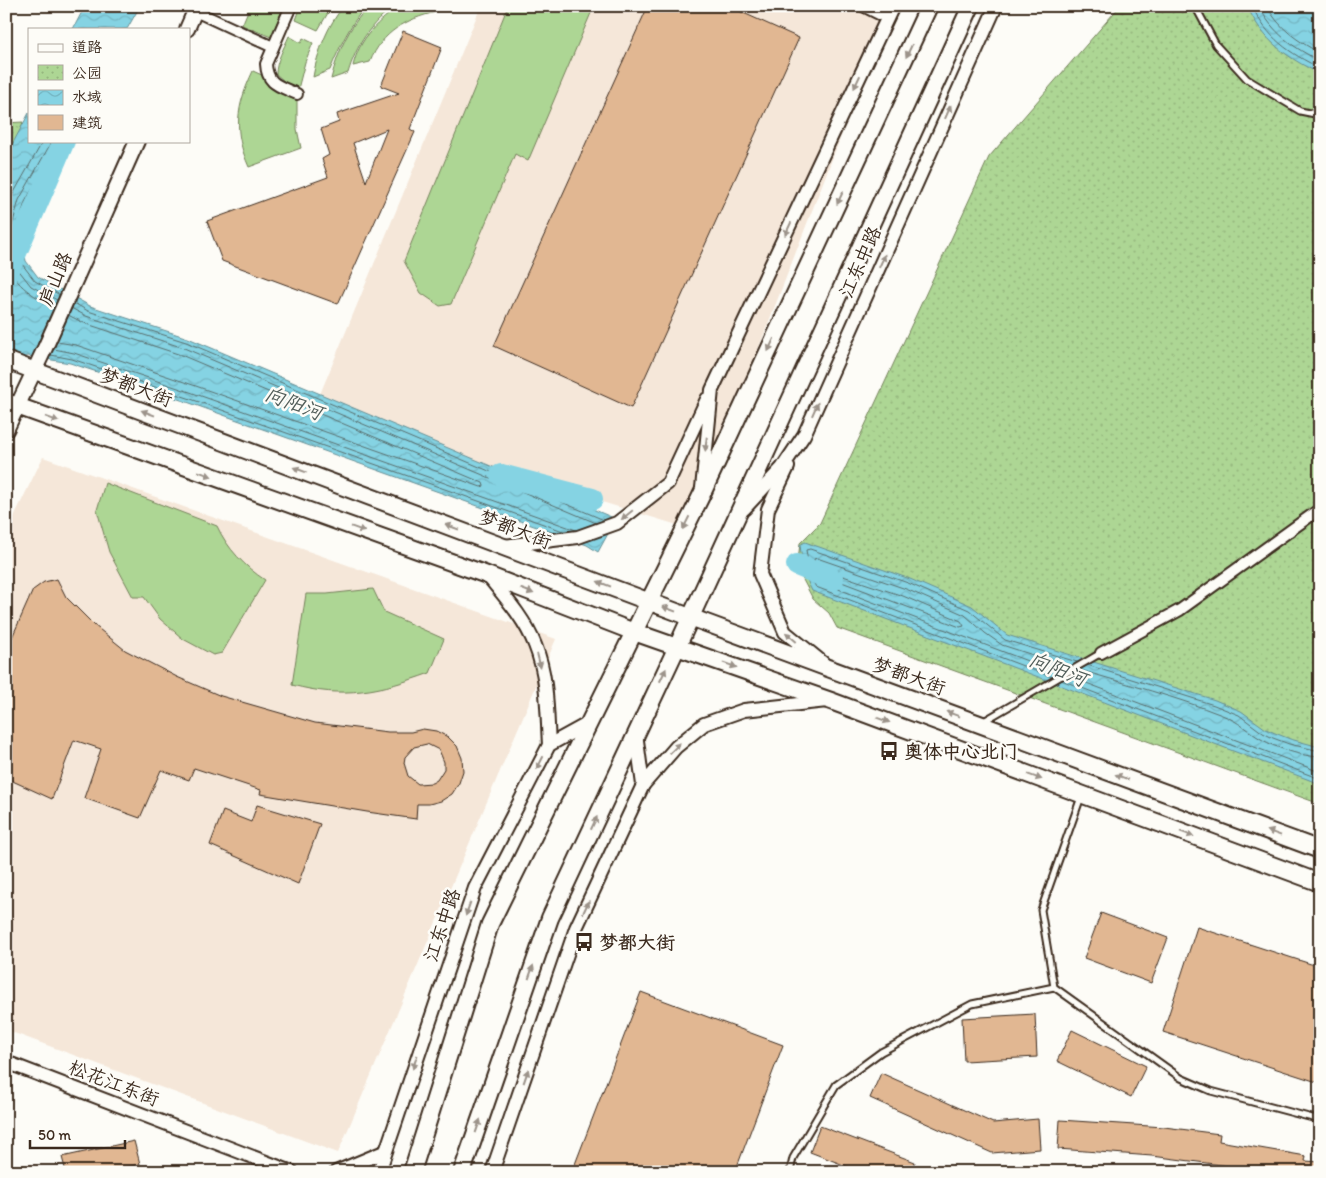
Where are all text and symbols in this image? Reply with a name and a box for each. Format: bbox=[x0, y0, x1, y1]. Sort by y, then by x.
legend bbox=[28, 28, 190, 142]
text: 道路 bbox=[72, 38, 102, 56]
one-way arrow bbox=[905, 44, 913, 58]
text: 公园 bbox=[72, 64, 102, 82]
one-way arrow bbox=[853, 75, 861, 89]
text: 水域 bbox=[72, 88, 102, 106]
one-way arrow bbox=[945, 105, 953, 119]
text: 建筑 bbox=[72, 114, 102, 132]
one-way arrow bbox=[836, 191, 844, 205]
one-way arrow bbox=[783, 222, 791, 236]
street label: 江东中路 bbox=[834, 223, 886, 301]
street label: 庐山路 bbox=[33, 248, 77, 310]
one-way arrow bbox=[878, 254, 886, 268]
one-way arrow bbox=[767, 338, 775, 352]
street label: 梦都大街 bbox=[96, 363, 176, 411]
water label: 向阳河 bbox=[262, 381, 329, 426]
one-way arrow bbox=[812, 402, 820, 416]
one-way arrow bbox=[140, 409, 155, 416]
one-way arrow bbox=[44, 416, 59, 423]
one-way arrow bbox=[702, 437, 710, 453]
one-way arrow bbox=[292, 466, 307, 474]
one-way arrow bbox=[197, 471, 212, 478]
street label: 梦都大街 bbox=[475, 505, 555, 553]
one-way arrow bbox=[621, 509, 634, 520]
one-way arrow bbox=[682, 516, 690, 530]
one-way arrow bbox=[444, 523, 459, 531]
one-way arrow bbox=[350, 526, 365, 533]
one-way arrow bbox=[596, 580, 611, 588]
one-way arrow bbox=[520, 587, 534, 595]
one-way arrow bbox=[662, 604, 677, 612]
one-way arrow bbox=[786, 631, 798, 643]
water label: 向阳河 bbox=[1026, 647, 1093, 692]
street label: 梦都大街 bbox=[869, 652, 949, 700]
one-way arrow bbox=[535, 653, 543, 668]
one-way arrow bbox=[722, 662, 737, 669]
one-way arrow bbox=[660, 668, 668, 682]
one-way arrow bbox=[945, 710, 960, 718]
one-way arrow bbox=[875, 717, 890, 724]
bus stop icon: 奥体中心北门 bbox=[878, 740, 900, 762]
place label: 奥体中心北门 bbox=[904, 740, 1018, 763]
one-way arrow bbox=[669, 743, 681, 755]
one-way arrow bbox=[536, 756, 544, 770]
one-way arrow bbox=[1028, 773, 1043, 781]
one-way arrow bbox=[1114, 773, 1129, 780]
one-way arrow bbox=[590, 815, 599, 830]
one-way arrow bbox=[1266, 829, 1281, 837]
one-way arrow bbox=[1180, 830, 1195, 838]
street label: 江东中路 bbox=[419, 885, 465, 965]
one-way arrow bbox=[583, 900, 591, 914]
one-way arrow bbox=[464, 901, 472, 916]
bus stop icon: 梦都大街 bbox=[573, 931, 595, 953]
place label: 梦都大街 bbox=[599, 931, 675, 954]
one-way arrow bbox=[527, 964, 535, 979]
street label: 松花江东街 bbox=[66, 1055, 162, 1111]
one-way arrow bbox=[411, 1055, 419, 1070]
one-way arrow bbox=[522, 1068, 530, 1083]
scale bar bbox=[30, 1118, 125, 1150]
one-way arrow bbox=[475, 1118, 482, 1133]
text: 50 m bbox=[38, 1126, 71, 1144]

